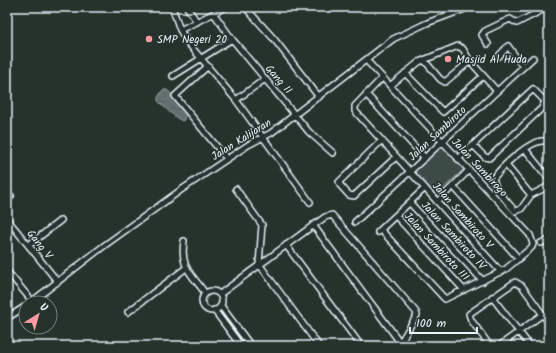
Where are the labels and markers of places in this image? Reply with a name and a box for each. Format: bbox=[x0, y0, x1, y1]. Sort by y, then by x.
place label: SMP Negeri 20 bbox=[157, 31, 228, 49]
marker: SMP Negeri 20 bbox=[144, 34, 154, 44]
place label: Masjid Al Huda bbox=[456, 51, 527, 69]
marker: Masjid Al Huda bbox=[443, 54, 453, 64]

